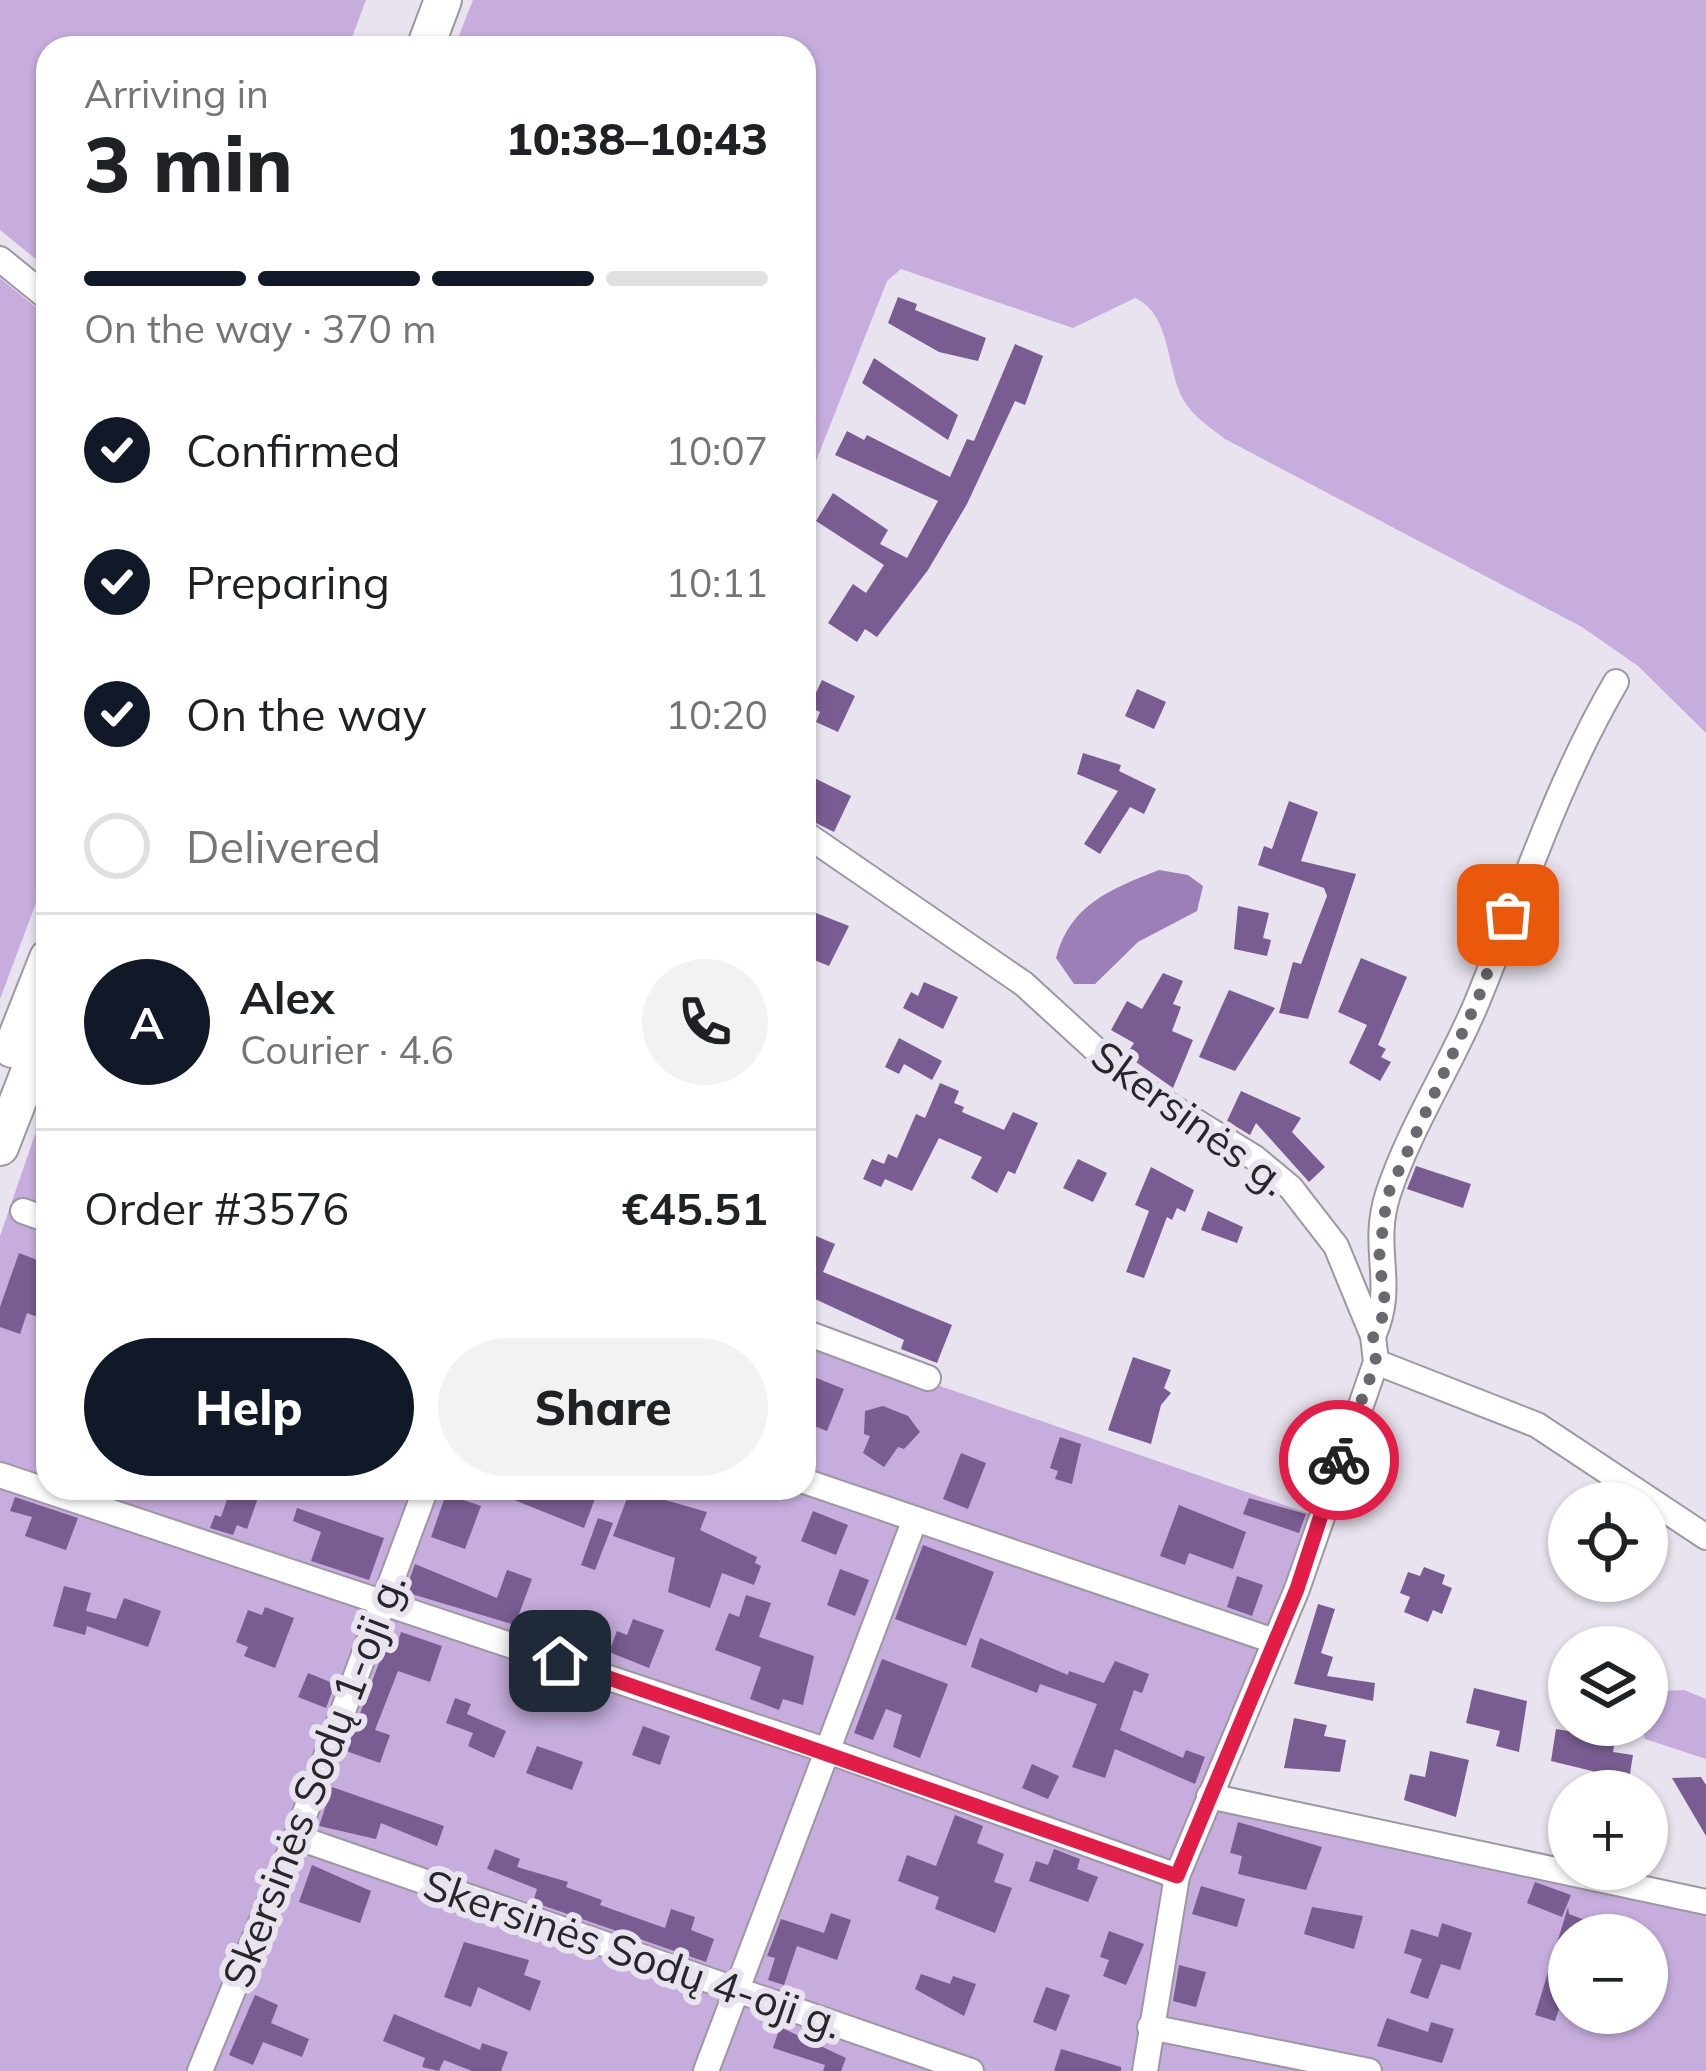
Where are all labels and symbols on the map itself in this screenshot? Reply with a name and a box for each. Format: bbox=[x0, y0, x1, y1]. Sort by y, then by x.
pin bbox=[1457, 864, 1559, 966]
street label: Skersinės g. bbox=[1082, 1029, 1299, 1207]
courier bbox=[1279, 1400, 1399, 1520]
street label: Skersinės Sodų 1-oji g. bbox=[210, 1565, 417, 1994]
pin bbox=[509, 1610, 611, 1712]
street label: Skersinės Sodų 4-oji g. bbox=[417, 1857, 850, 2050]

